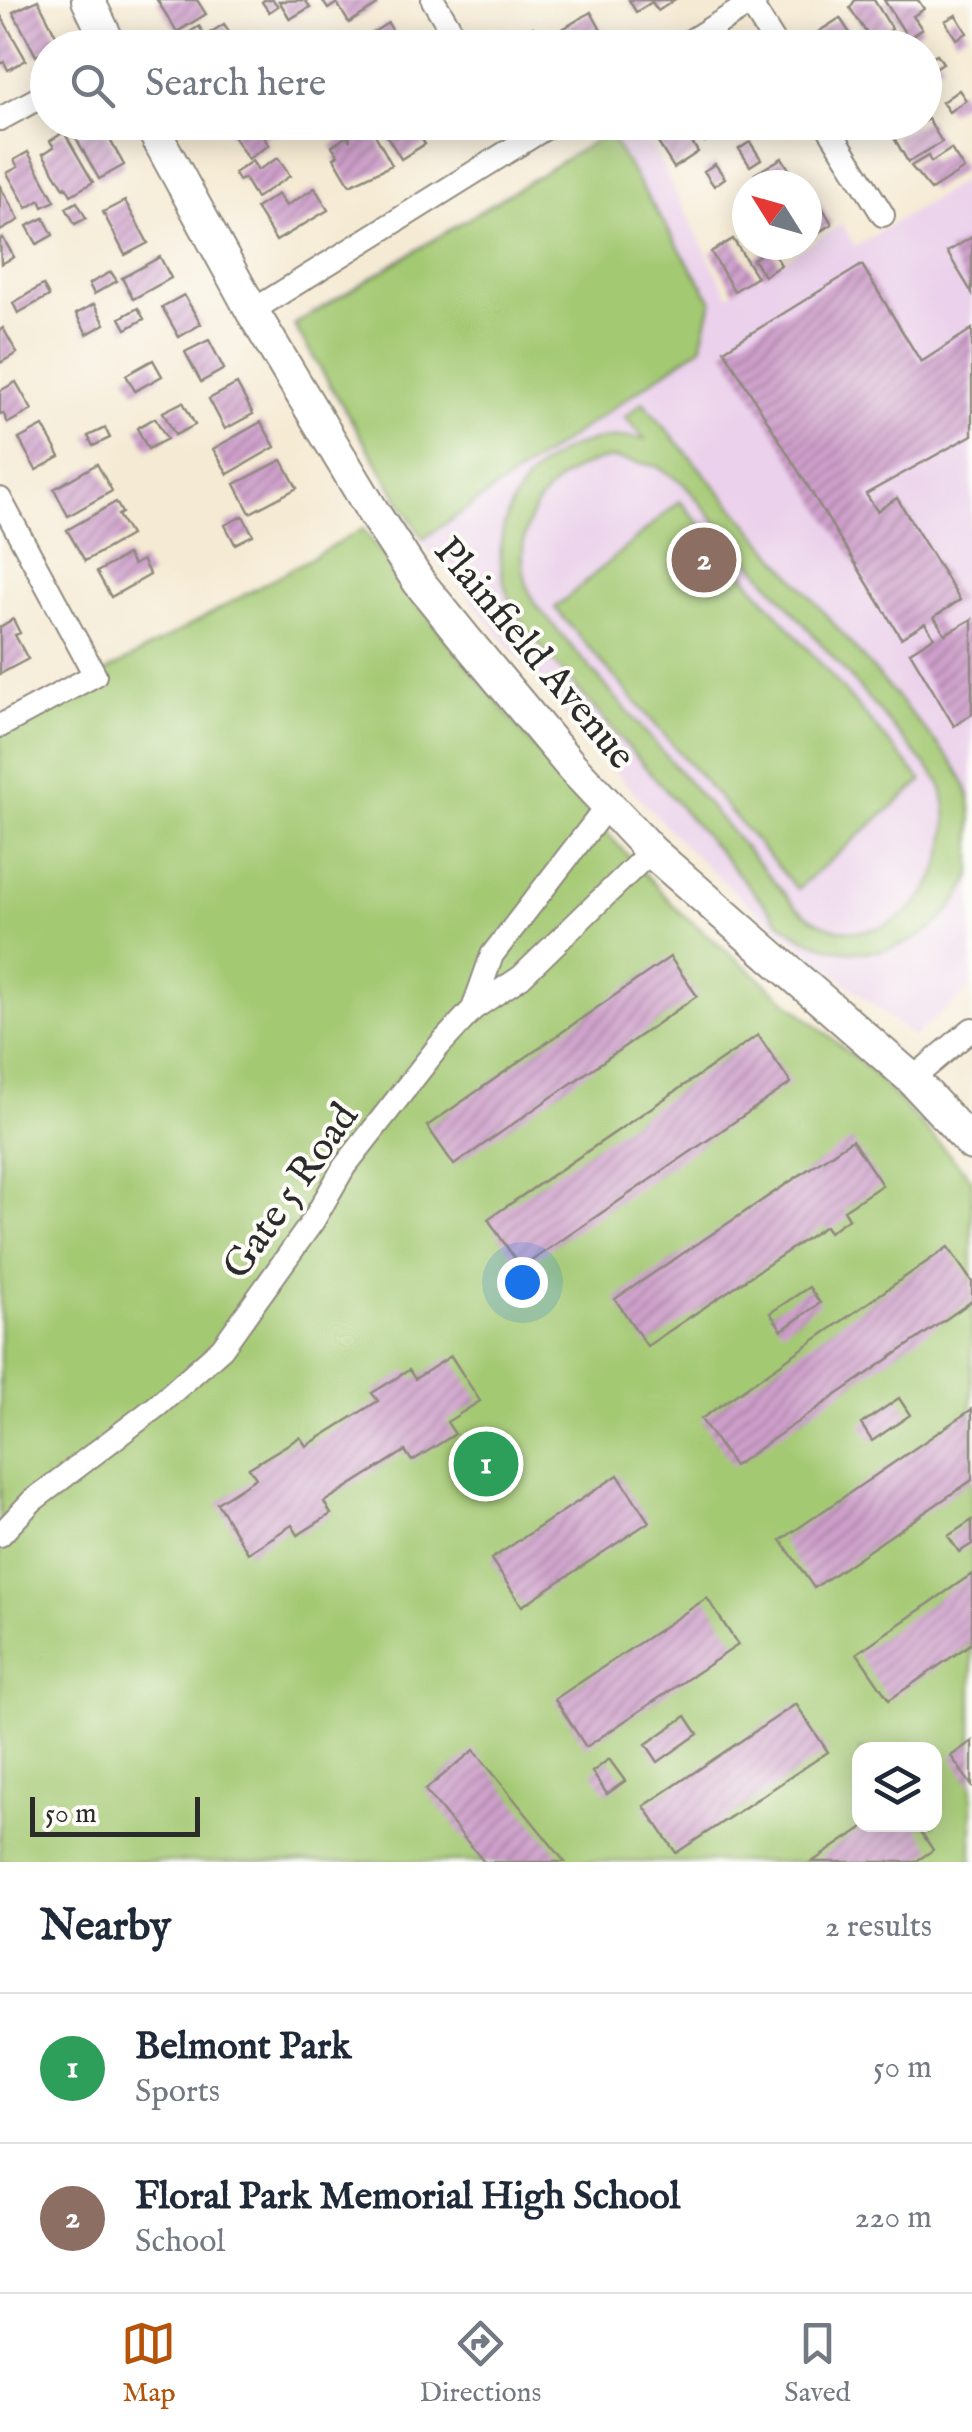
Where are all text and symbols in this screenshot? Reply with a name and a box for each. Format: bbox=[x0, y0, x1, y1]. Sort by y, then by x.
search box bbox=[30, 30, 942, 140]
icon: search bbox=[65, 58, 120, 113]
text: Search here bbox=[145, 61, 326, 109]
north arrow bbox=[732, 170, 822, 260]
pin: 2 bbox=[672, 522, 736, 598]
street label: Plainfield Avenue bbox=[421, 528, 645, 781]
street label: Gate 5 Road bbox=[213, 1093, 372, 1290]
your location bbox=[497, 1257, 548, 1308]
pin: 1 bbox=[454, 1426, 518, 1502]
map controls bbox=[852, 1742, 942, 1832]
button: layers bbox=[852, 1742, 942, 1832]
scale bar bbox=[30, 1792, 200, 1836]
text: 50 m bbox=[45, 1797, 97, 1832]
text: Nearby bbox=[40, 1901, 171, 1954]
text: 2 results bbox=[825, 1907, 932, 1948]
text: Belmont Park bbox=[135, 2024, 351, 2072]
text: 1 bbox=[67, 2048, 78, 2089]
text: 50 m bbox=[873, 2048, 932, 2089]
text: Sports bbox=[135, 2072, 220, 2113]
text: Floral Park Memorial High School bbox=[135, 2174, 680, 2222]
text: 2 bbox=[65, 2198, 80, 2239]
text: 220 m bbox=[855, 2198, 932, 2239]
text: School bbox=[135, 2222, 225, 2263]
tab: Map bbox=[121, 2316, 176, 2411]
tab: Directions bbox=[419, 2316, 541, 2411]
tab: Saved bbox=[784, 2316, 851, 2411]

